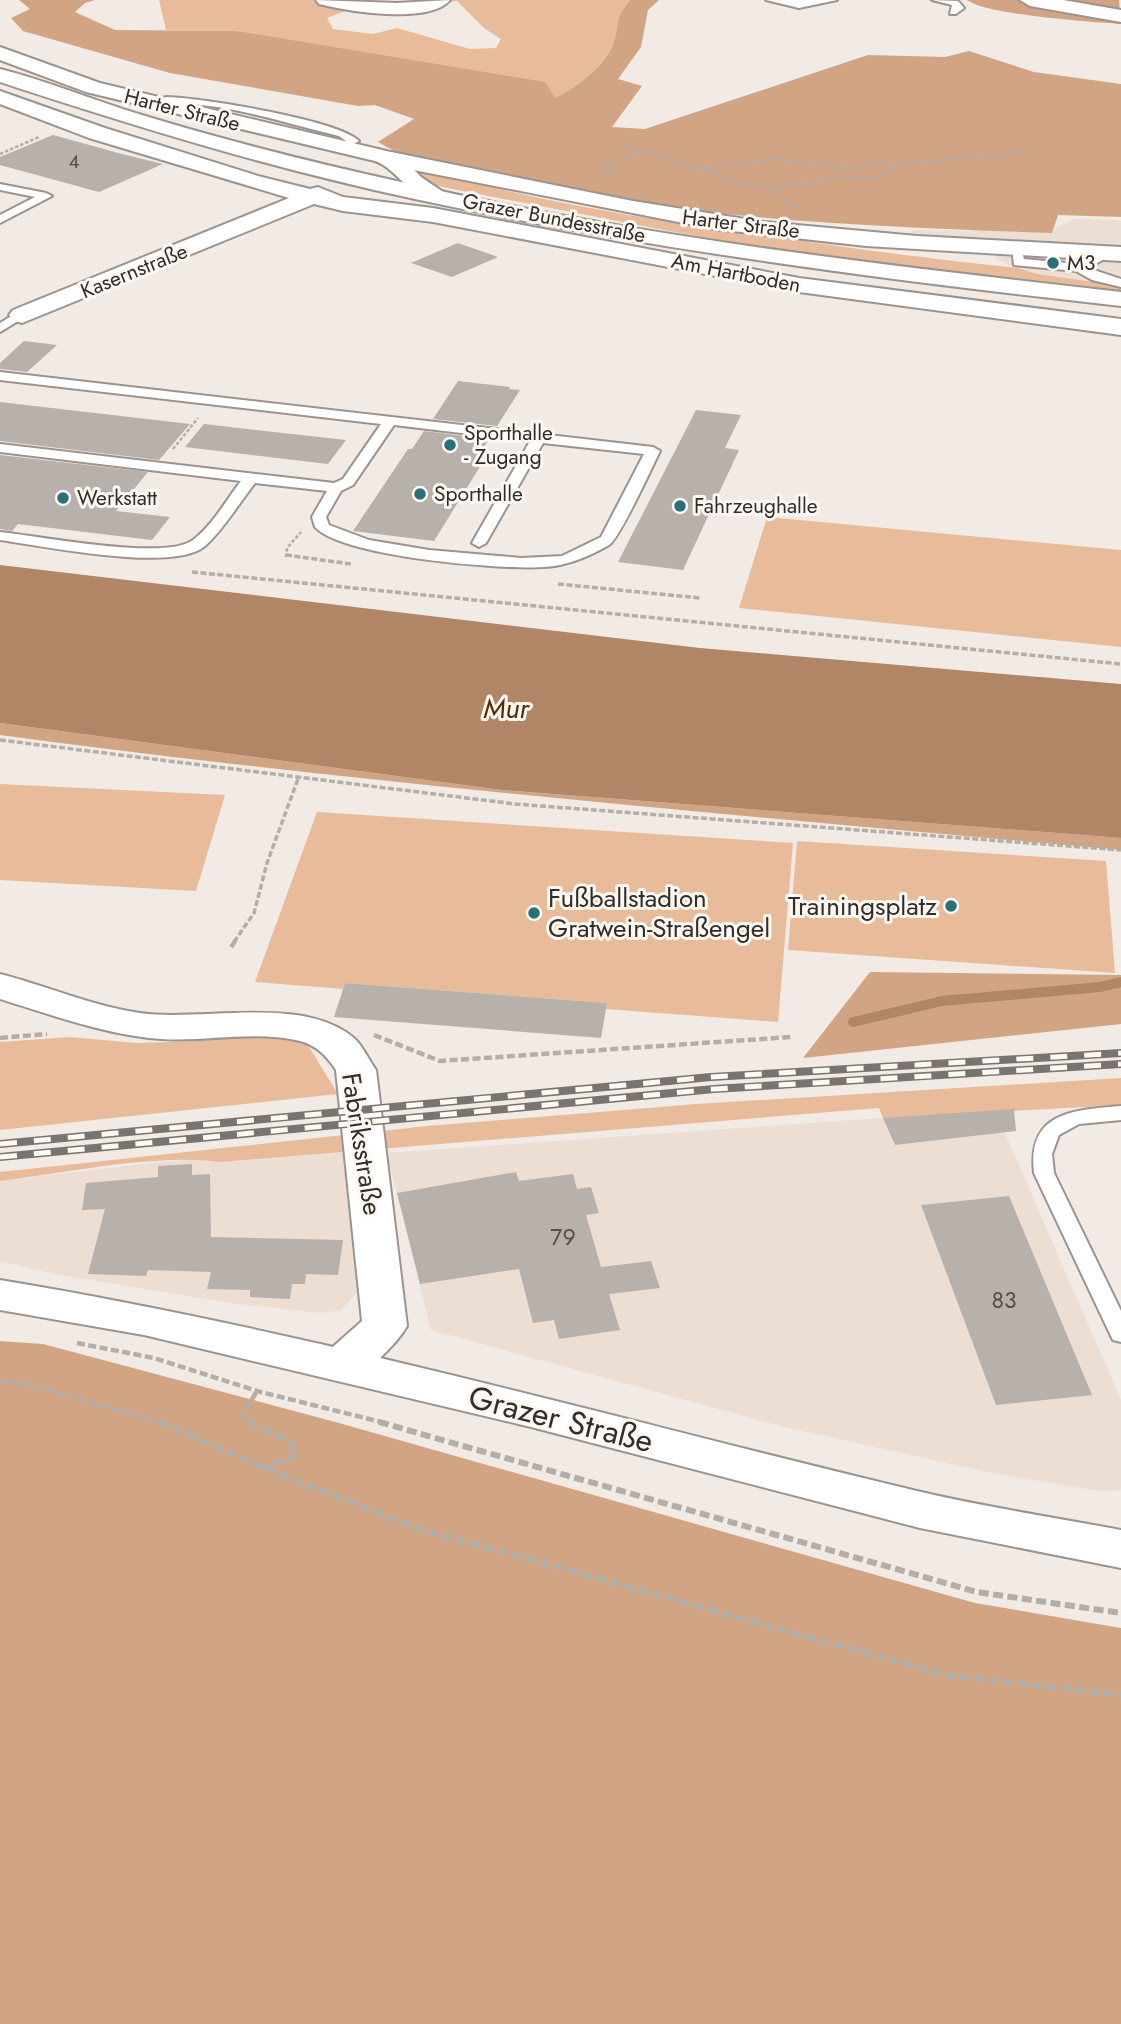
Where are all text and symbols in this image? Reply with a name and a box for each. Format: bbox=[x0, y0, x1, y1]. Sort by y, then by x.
street label: Harter Straße bbox=[121, 81, 243, 139]
house number: 4 bbox=[68, 148, 80, 175]
street label: Grazer Bundesstraße bbox=[460, 186, 648, 250]
street label: Harter Straße bbox=[681, 202, 802, 246]
street label: Kasernstraße bbox=[76, 236, 192, 306]
street label: Am Hartboden bbox=[669, 246, 803, 300]
place label: M3 bbox=[1067, 248, 1095, 278]
marker: M3 bbox=[1045, 255, 1061, 271]
place label: Sporthalle - Zugang bbox=[464, 418, 553, 472]
marker: Sporthalle - Zugang bbox=[442, 437, 458, 453]
place label: Sporthalle bbox=[434, 479, 523, 509]
place label: Werkstatt bbox=[77, 483, 157, 513]
marker: Sporthalle bbox=[412, 486, 428, 502]
marker: Werkstatt bbox=[55, 490, 71, 506]
place label: Fahrzeughalle bbox=[694, 491, 818, 521]
marker: Fahrzeughalle bbox=[672, 498, 688, 514]
water label: Mur bbox=[483, 688, 530, 729]
place label: Fußballstadion Gratwein-Straßengel bbox=[548, 879, 770, 947]
place label: Trainingsplatz bbox=[788, 887, 937, 925]
marker: Trainingsplatz bbox=[943, 898, 959, 914]
marker: Fußballstadion Gratwein-Straßengel bbox=[526, 905, 542, 921]
street label: Fabriksstraße bbox=[332, 1070, 392, 1218]
house number: 79 bbox=[550, 1220, 576, 1254]
house number: 83 bbox=[991, 1283, 1017, 1317]
street label: Grazer Straße bbox=[464, 1374, 658, 1464]

